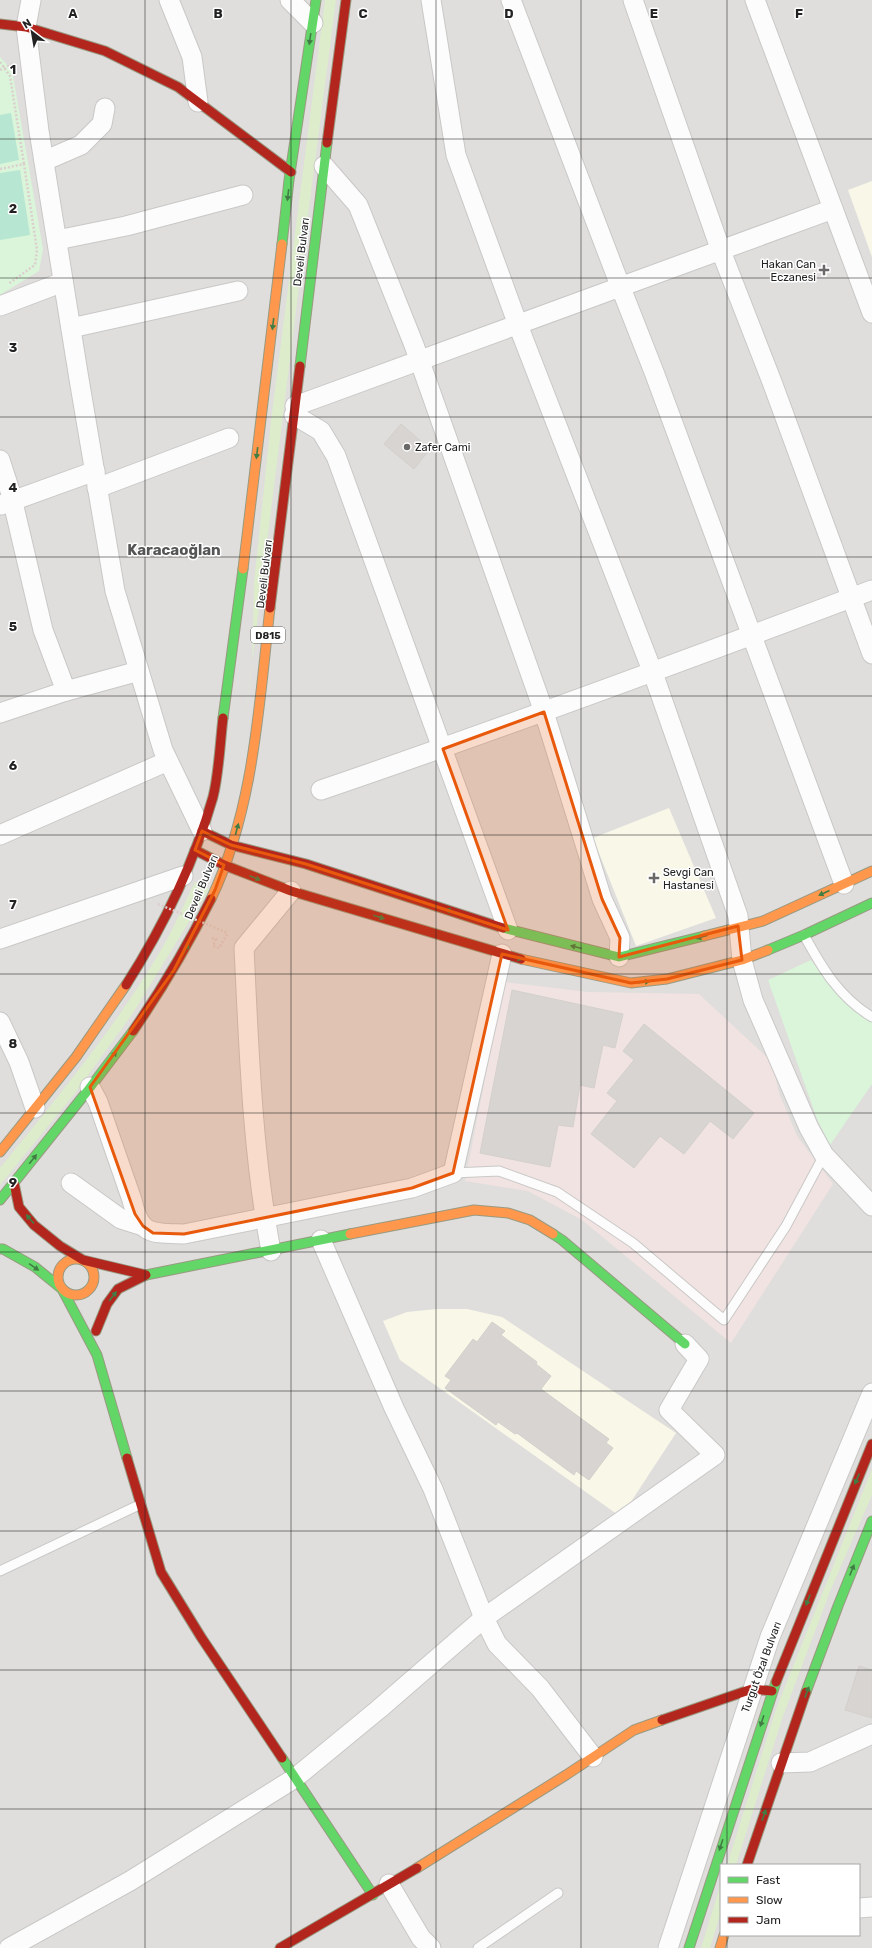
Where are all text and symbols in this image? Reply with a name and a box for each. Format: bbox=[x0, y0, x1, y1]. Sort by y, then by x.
text: A bbox=[68, 6, 78, 21]
text: B bbox=[213, 6, 223, 21]
text: C bbox=[358, 6, 368, 21]
text: D bbox=[504, 6, 514, 21]
text: E bbox=[650, 6, 658, 21]
text: F bbox=[795, 6, 803, 21]
north arrow bbox=[12, 12, 52, 52]
text: N bbox=[20, 16, 34, 31]
one-way arrow bbox=[307, 33, 313, 45]
text: 1 bbox=[10, 62, 16, 77]
one-way arrow bbox=[285, 189, 291, 201]
text: 2 bbox=[9, 201, 17, 216]
street label: Develi Bulvarı bbox=[291, 217, 312, 287]
place label: Hakan Can Eczanesi bbox=[761, 258, 816, 284]
marker: Hakan Can Eczanesi bbox=[819, 265, 829, 275]
one-way arrow bbox=[269, 318, 276, 330]
text: 3 bbox=[9, 340, 18, 355]
place label: Zafer Cami bbox=[415, 441, 470, 454]
marker: Zafer Cami bbox=[402, 442, 412, 452]
one-way arrow bbox=[254, 447, 261, 459]
text: 4 bbox=[9, 480, 18, 495]
street label: Develi Bulvarı bbox=[254, 539, 275, 609]
district label: Karacaoğlan bbox=[127, 541, 221, 559]
text: 5 bbox=[9, 619, 17, 634]
road number: D815 bbox=[251, 627, 285, 643]
text: 6 bbox=[9, 758, 18, 773]
one-way arrow bbox=[234, 823, 240, 836]
street label: Develi Bulvarı bbox=[182, 853, 221, 922]
place label: Sevgi Can Hastanesi bbox=[663, 866, 714, 892]
marker: Sevgi Can Hastanesi bbox=[648, 872, 660, 884]
one-way arrow bbox=[250, 875, 261, 881]
one-way arrow bbox=[818, 890, 829, 896]
text: 7 bbox=[9, 897, 17, 912]
one-way arrow bbox=[444, 908, 456, 914]
one-way arrow bbox=[374, 914, 386, 920]
one-way arrow bbox=[696, 934, 708, 940]
one-way arrow bbox=[183, 943, 189, 955]
one-way arrow bbox=[569, 943, 582, 949]
one-way arrow bbox=[512, 955, 524, 961]
one-way arrow bbox=[638, 978, 651, 985]
text: 8 bbox=[9, 1036, 18, 1051]
one-way arrow bbox=[109, 1051, 118, 1062]
one-way arrow bbox=[29, 1153, 37, 1164]
text: 9 bbox=[9, 1175, 17, 1190]
one-way arrow bbox=[25, 1214, 34, 1225]
one-way arrow bbox=[29, 1263, 39, 1271]
one-way arrow bbox=[109, 1290, 117, 1301]
one-way arrow bbox=[853, 1474, 859, 1486]
one-way arrow bbox=[849, 1564, 855, 1576]
one-way arrow bbox=[805, 1595, 811, 1607]
street label: Turgut Özal Bulvarı bbox=[739, 1620, 784, 1715]
one-way arrow bbox=[804, 1686, 810, 1698]
one-way arrow bbox=[759, 1716, 765, 1728]
one-way arrow bbox=[761, 1808, 767, 1820]
one-way arrow bbox=[718, 1839, 724, 1851]
legend bbox=[720, 1864, 860, 1936]
text: Fast bbox=[756, 1873, 780, 1887]
text: Slow bbox=[756, 1893, 783, 1907]
text: Jam bbox=[756, 1913, 781, 1927]

